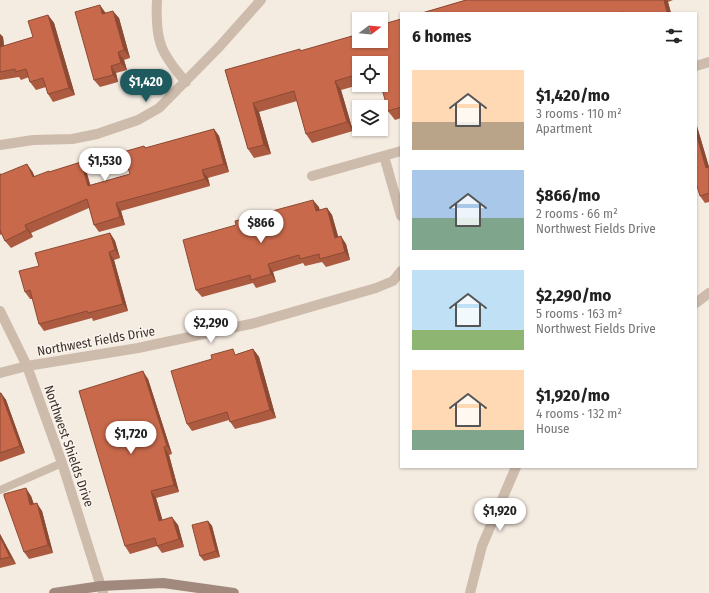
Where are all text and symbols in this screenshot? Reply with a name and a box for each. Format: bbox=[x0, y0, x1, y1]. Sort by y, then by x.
north arrow bbox=[352, 12, 388, 48]
map controls bbox=[352, 12, 388, 136]
icon: filters bbox=[663, 25, 685, 47]
text: 6 homes bbox=[412, 26, 471, 47]
button: locate bbox=[352, 56, 388, 92]
pin: $1,420 bbox=[113, 69, 179, 103]
text: $1,420 bbox=[129, 74, 163, 89]
text: $1,420/mo bbox=[536, 85, 610, 106]
icon: home bbox=[444, 86, 492, 134]
button: layers bbox=[352, 100, 388, 136]
text: 3 rooms · 110 m² bbox=[536, 106, 622, 121]
text: Apartment bbox=[536, 121, 592, 136]
pin: $1,530 bbox=[72, 148, 138, 182]
text: $1,530 bbox=[88, 153, 122, 168]
text: $866/mo bbox=[536, 185, 600, 206]
icon: home bbox=[444, 186, 492, 234]
text: 2 rooms · 66 m² bbox=[536, 206, 618, 221]
pin: $866 bbox=[237, 210, 285, 244]
text: $866 bbox=[248, 215, 274, 230]
text: Northwest Fields Drive bbox=[536, 221, 656, 236]
text: $2,290/mo bbox=[536, 285, 611, 306]
icon: home bbox=[444, 286, 492, 334]
text: 5 rooms · 163 m² bbox=[536, 306, 622, 321]
pin: $2,290 bbox=[178, 310, 244, 344]
text: $2,290 bbox=[193, 315, 229, 330]
text: Northwest Fields Drive bbox=[536, 321, 656, 336]
street label: Northwest Fields Drive bbox=[36, 323, 156, 359]
street label: Northwest Shields Drive bbox=[41, 383, 97, 509]
text: $1,920/mo bbox=[536, 385, 610, 406]
icon: home bbox=[444, 386, 492, 434]
text: 4 rooms · 132 m² bbox=[536, 406, 622, 421]
pin: $1,720 bbox=[98, 421, 164, 455]
text: House bbox=[536, 421, 570, 436]
text: $1,720 bbox=[114, 426, 148, 441]
pin: $1,920 bbox=[467, 498, 533, 532]
text: $1,920 bbox=[483, 503, 517, 518]

